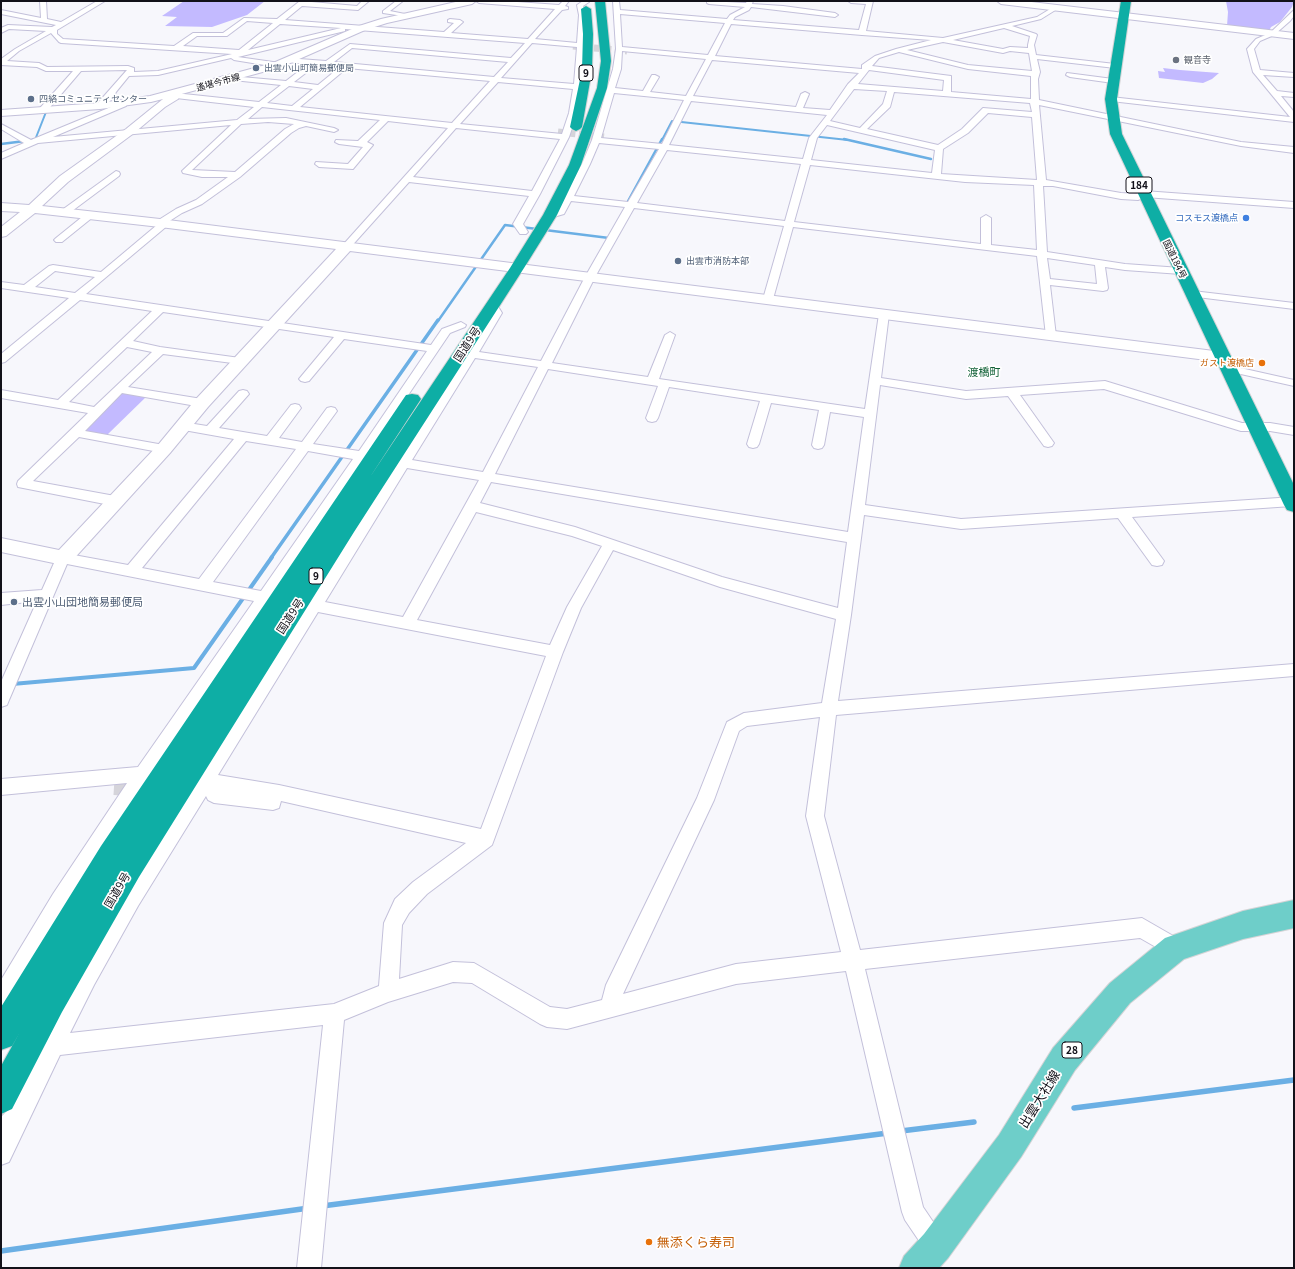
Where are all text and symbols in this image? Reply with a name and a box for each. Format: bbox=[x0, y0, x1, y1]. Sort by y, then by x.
marker: 観音寺 bbox=[1171, 55, 1181, 65]
place label: 観音寺 bbox=[1184, 55, 1211, 65]
marker: 出雲小山町簡易郵便局 bbox=[251, 63, 261, 73]
place label: 出雲小山町簡易郵便局 bbox=[264, 63, 354, 73]
road number: 9 bbox=[579, 65, 593, 81]
street label: 遙堪今市線 bbox=[195, 71, 241, 93]
marker: 四絡コミュニティセンター bbox=[26, 94, 36, 104]
place label: 四絡コミュニティセンター bbox=[39, 94, 147, 104]
road number: 184 bbox=[1126, 177, 1152, 193]
place label: コスモス渡橋点 bbox=[1175, 213, 1238, 223]
marker: コスモス渡橋点 bbox=[1241, 213, 1251, 223]
street label: 国道184号 bbox=[1161, 238, 1189, 280]
marker: 出雲市消防本部 bbox=[673, 256, 683, 266]
place label: 出雲市消防本部 bbox=[686, 256, 749, 266]
street label: 国道9号 bbox=[451, 324, 483, 364]
place label: ガスト渡橋店 bbox=[1200, 358, 1254, 368]
marker: ガスト渡橋店 bbox=[1257, 358, 1267, 368]
district label: 渡橋町 bbox=[968, 365, 1000, 379]
road number: 9 bbox=[309, 568, 323, 584]
place label: 出雲小山団地簡易郵便局 bbox=[22, 595, 143, 609]
street label: 国道9号 bbox=[274, 596, 306, 636]
marker: 出雲小山団地簡易郵便局 bbox=[9, 597, 19, 607]
street label: 国道9号 bbox=[102, 870, 132, 910]
road number: 28 bbox=[1062, 1042, 1082, 1058]
street label: 出雲大社線 bbox=[1015, 1067, 1063, 1131]
place label: 無添くら寿司 bbox=[657, 1234, 735, 1250]
marker: 無添くら寿司 bbox=[644, 1237, 654, 1247]

